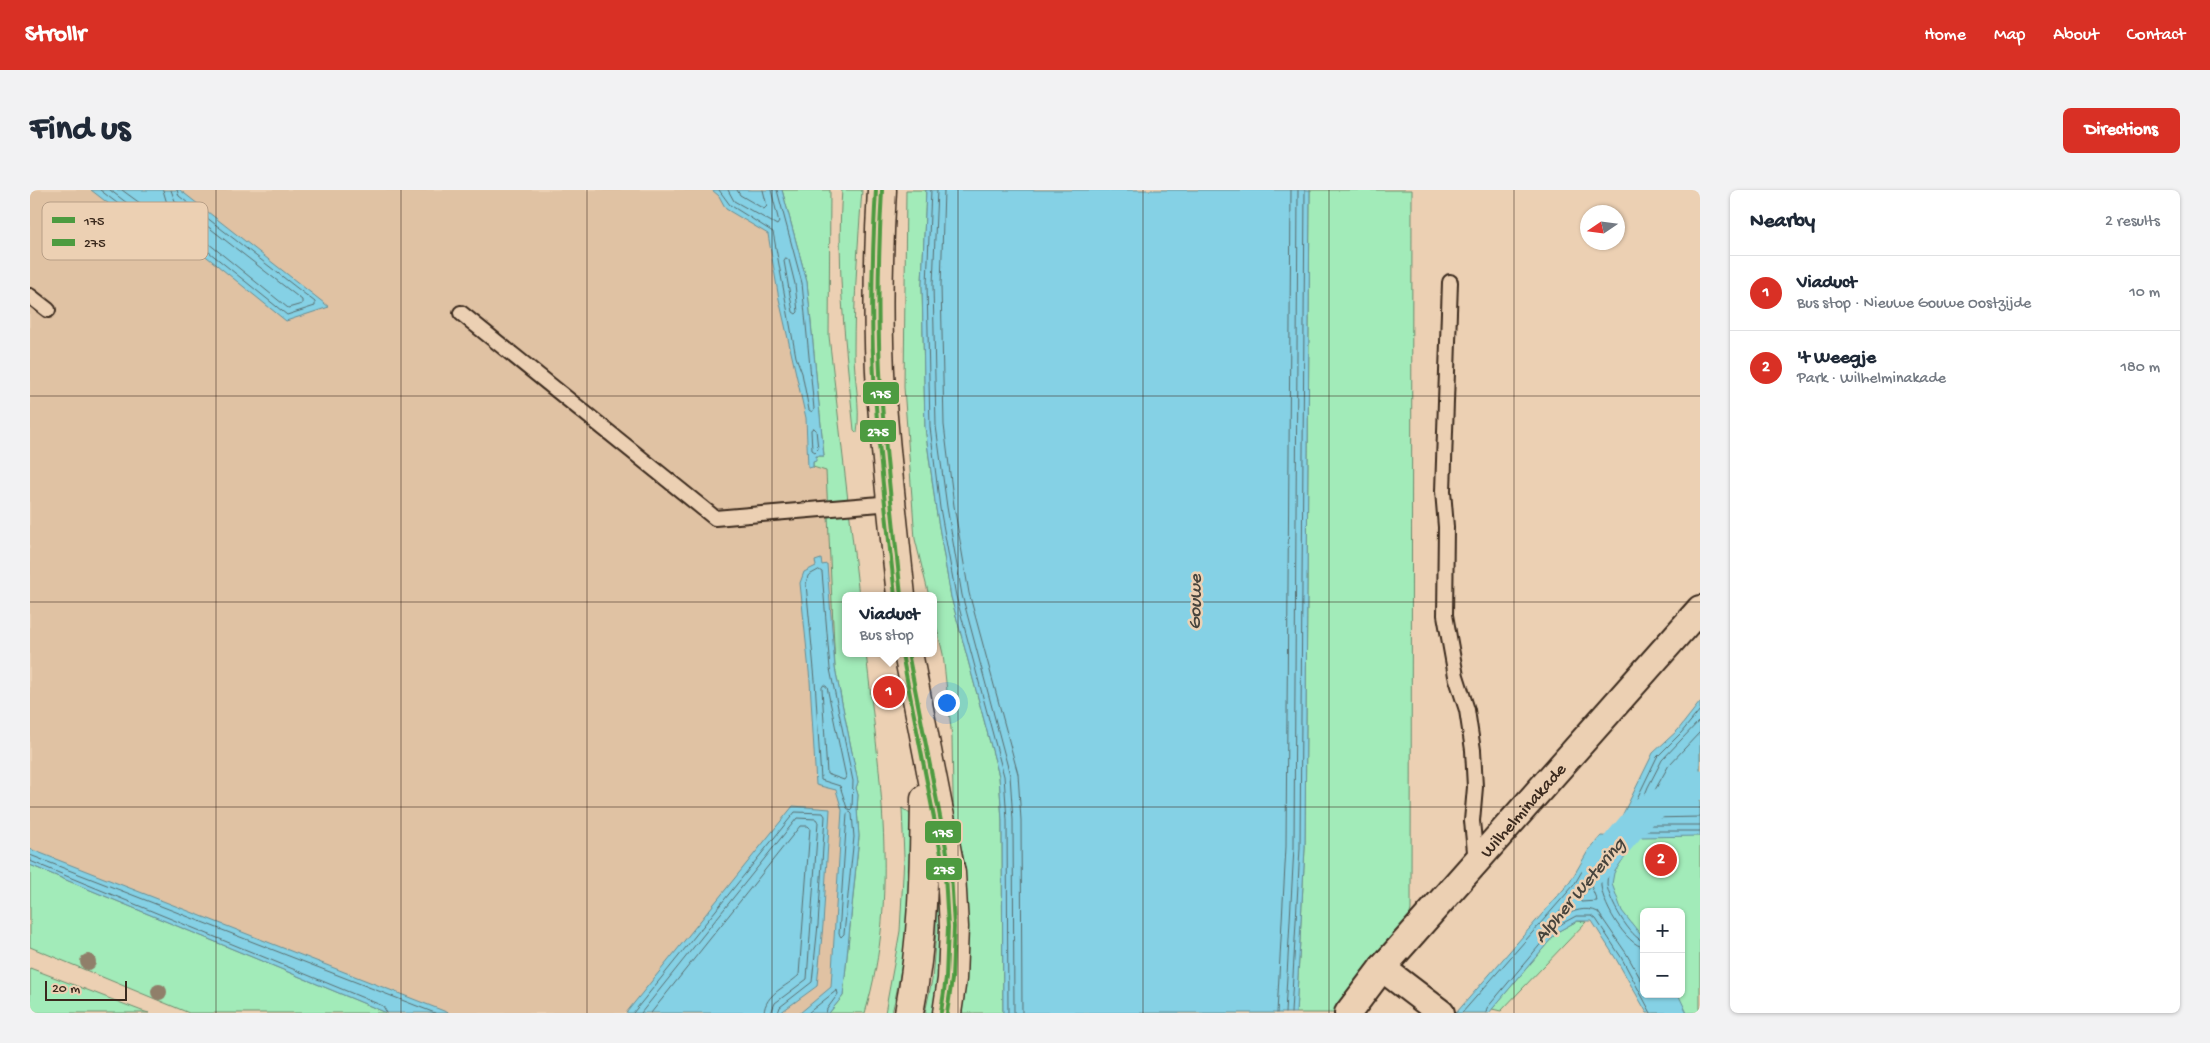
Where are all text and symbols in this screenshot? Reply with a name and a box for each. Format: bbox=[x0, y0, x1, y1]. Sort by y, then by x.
text: Strollr bbox=[25, 21, 86, 50]
text: Home bbox=[1924, 25, 1966, 46]
text: Map bbox=[1994, 25, 2025, 46]
text: About bbox=[2053, 25, 2099, 46]
text: Contact bbox=[2127, 25, 2185, 46]
button: Directions bbox=[2063, 108, 2180, 153]
text: Find us bbox=[30, 110, 130, 151]
legend bbox=[42, 202, 208, 260]
north arrow bbox=[1580, 205, 1625, 250]
text: Nearby bbox=[1750, 210, 1815, 235]
text: 2 results bbox=[2105, 213, 2160, 232]
text: 175 bbox=[83, 214, 104, 231]
text: 275 bbox=[84, 236, 106, 253]
text: Viaduct bbox=[1797, 272, 1857, 295]
text: 1 bbox=[1763, 284, 1769, 303]
text: 10 m bbox=[2129, 284, 2160, 303]
text: Bus stop · Nieuwe Gouwe Oostzijde bbox=[1797, 295, 2031, 314]
text: 't Weegje bbox=[1797, 347, 1876, 370]
text: 2 bbox=[1762, 359, 1770, 378]
text: 180 m bbox=[2121, 359, 2160, 378]
text: Park · Wilhelminakade bbox=[1797, 370, 1946, 389]
line badge: 175 bbox=[862, 381, 900, 405]
text: 175 bbox=[870, 387, 892, 404]
line badge: 275 bbox=[859, 419, 897, 443]
text: 275 bbox=[867, 425, 889, 442]
water label: Gouwe bbox=[1185, 573, 1209, 630]
popup bbox=[842, 592, 937, 657]
text: Viaduct bbox=[860, 604, 919, 627]
text: Bus stop bbox=[860, 627, 914, 646]
pin: 1 bbox=[873, 673, 905, 711]
your location bbox=[934, 690, 960, 716]
street label: Wilhelminakade bbox=[1477, 759, 1572, 863]
line badge: 175 bbox=[924, 820, 962, 844]
text: 175 bbox=[932, 826, 954, 843]
water label: Alpher Wetering bbox=[1530, 833, 1632, 949]
pin: 2 bbox=[1645, 841, 1677, 879]
line badge: 275 bbox=[925, 857, 963, 881]
text: 275 bbox=[933, 863, 955, 880]
map controls bbox=[1640, 908, 1685, 998]
button: + bbox=[1640, 908, 1685, 953]
button: − bbox=[1640, 953, 1685, 998]
scale bar bbox=[45, 978, 128, 1001]
text: 20 m bbox=[52, 981, 80, 998]

